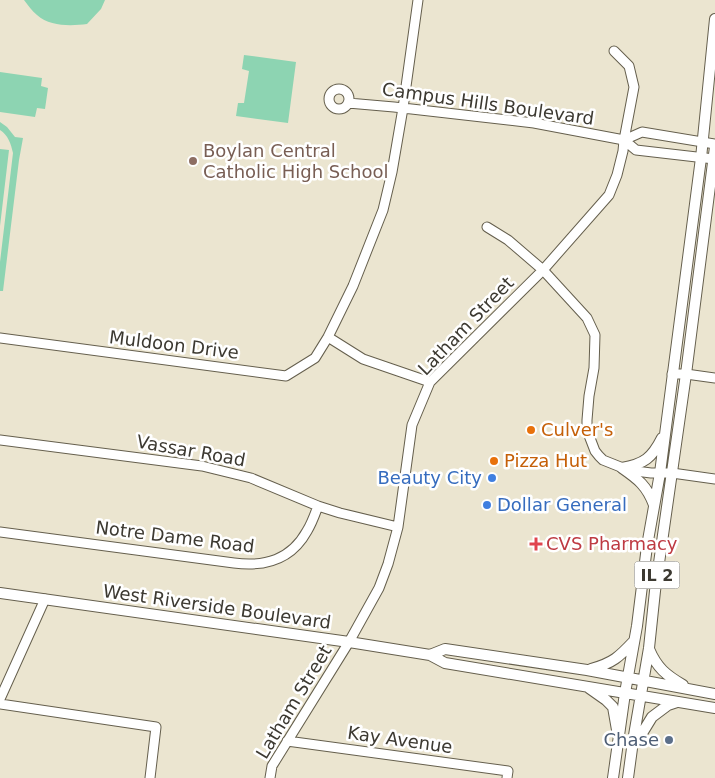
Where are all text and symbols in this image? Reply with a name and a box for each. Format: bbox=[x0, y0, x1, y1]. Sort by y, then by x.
street label: Campus Hills Boulevard bbox=[381, 78, 595, 129]
place label: Boylan Central Catholic High School bbox=[203, 140, 389, 182]
marker: Boylan Central Catholic High School bbox=[187, 155, 199, 167]
street label: Latham Street bbox=[413, 272, 518, 379]
street label: Muldoon Drive bbox=[108, 326, 240, 363]
place label: Culver's bbox=[541, 419, 613, 440]
marker: Culver's bbox=[525, 424, 537, 436]
street label: Vassar Road bbox=[135, 431, 247, 470]
place label: Pizza Hut bbox=[504, 450, 587, 471]
marker: Pizza Hut bbox=[488, 455, 500, 467]
place label: Beauty City bbox=[377, 467, 482, 488]
marker: Beauty City bbox=[486, 472, 498, 484]
place label: Dollar General bbox=[497, 494, 627, 515]
marker: Dollar General bbox=[481, 499, 493, 511]
street label: Notre Dame Road bbox=[95, 516, 256, 557]
place label: CVS Pharmacy bbox=[546, 533, 678, 554]
marker: CVS Pharmacy bbox=[530, 538, 542, 550]
road number: IL 2 bbox=[634, 562, 680, 588]
street label: West Riverside Boulevard bbox=[102, 580, 333, 633]
street label: Latham Street bbox=[251, 641, 336, 762]
street label: Kay Avenue bbox=[346, 722, 454, 757]
place label: Chase bbox=[604, 729, 659, 750]
marker: Chase bbox=[663, 734, 675, 746]

